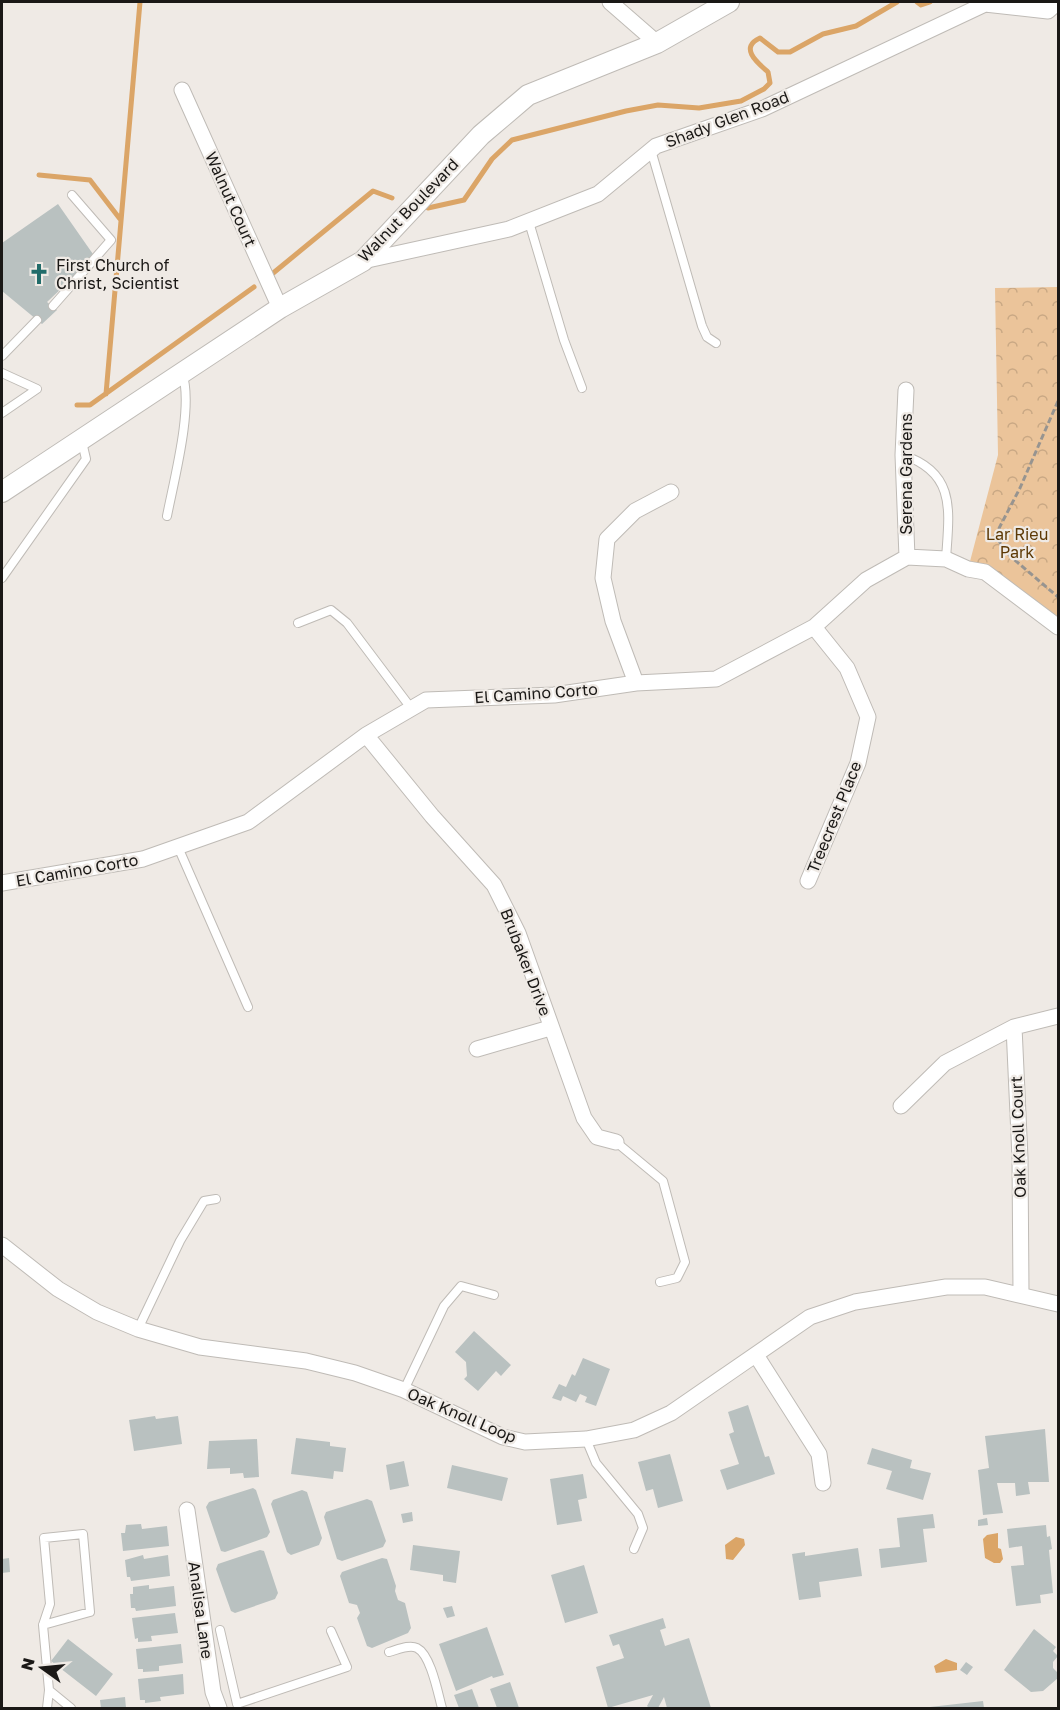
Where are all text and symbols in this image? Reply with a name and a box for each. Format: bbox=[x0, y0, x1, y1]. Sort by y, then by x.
street label: Shady Glen Road bbox=[663, 86, 791, 152]
street label: Walnut Court bbox=[201, 148, 261, 250]
street label: Walnut Boulevard bbox=[354, 154, 462, 266]
place label: First Church of Christ, Scientist bbox=[56, 255, 179, 293]
church icon: First Church of Christ, Scientist bbox=[27, 262, 51, 286]
street label: Serena Gardens bbox=[896, 413, 916, 535]
park label: Lar Rieu Park bbox=[986, 524, 1048, 562]
street label: El Camino Corto bbox=[474, 679, 598, 707]
street label: Treecrest Place bbox=[802, 758, 866, 876]
street label: El Camino Corto bbox=[14, 849, 140, 891]
street label: Brubaker Drive bbox=[496, 905, 556, 1019]
street label: Oak Knoll Court bbox=[1006, 1076, 1030, 1198]
street label: Oak Knoll Loop bbox=[404, 1383, 520, 1447]
street label: Analisa Lane bbox=[184, 1560, 218, 1660]
north arrow bbox=[12, 1638, 72, 1698]
text: N bbox=[16, 1656, 39, 1673]

